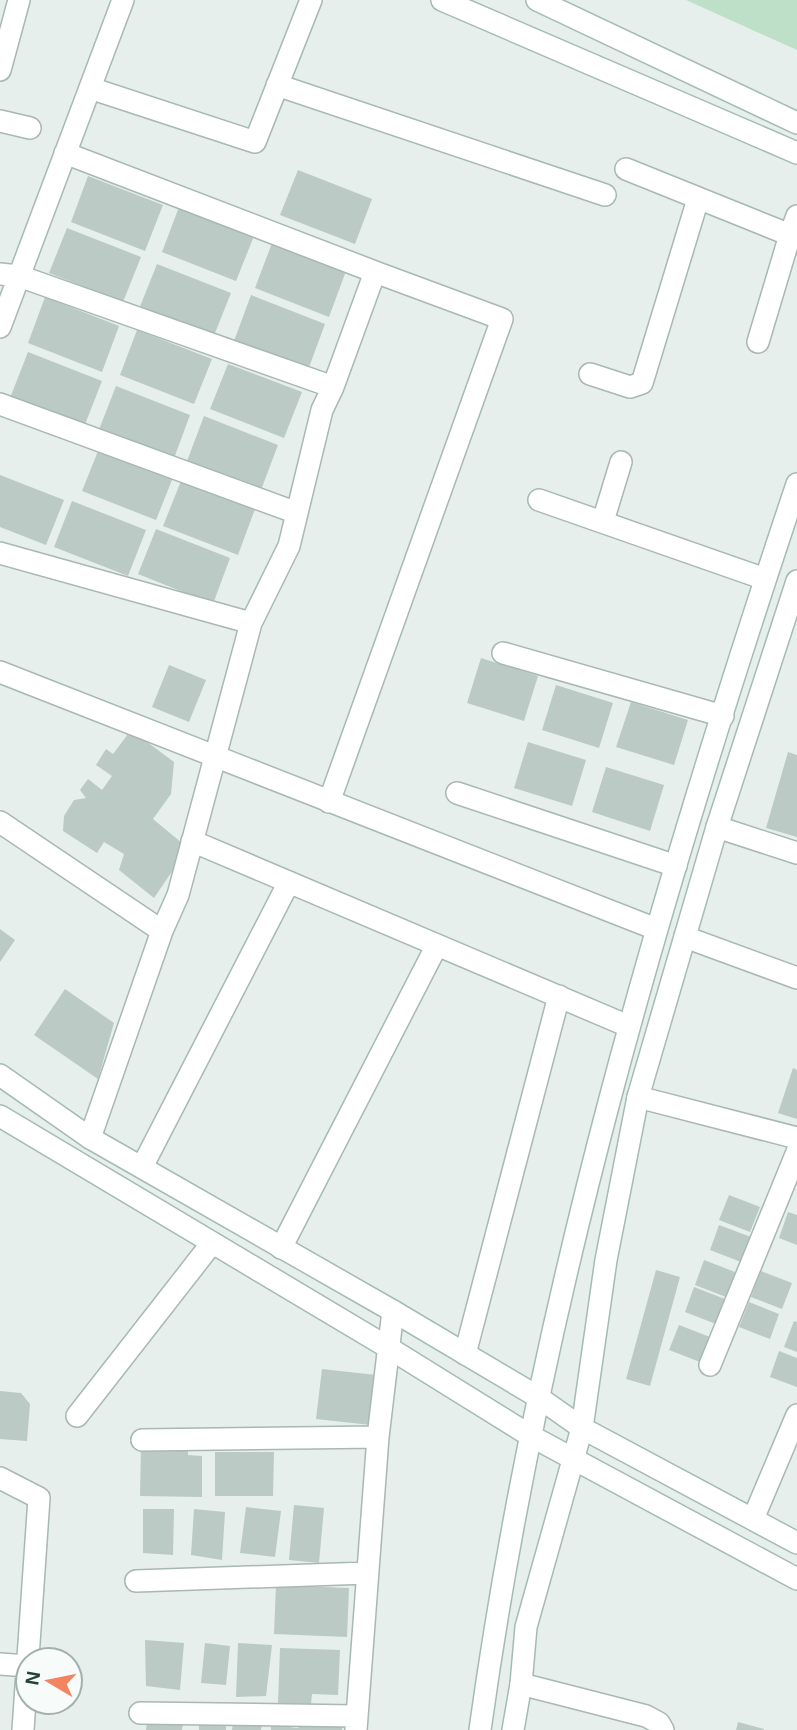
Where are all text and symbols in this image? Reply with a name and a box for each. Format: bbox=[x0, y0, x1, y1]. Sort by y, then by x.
north arrow bbox=[14, 1646, 84, 1716]
text: N bbox=[21, 1670, 44, 1687]

